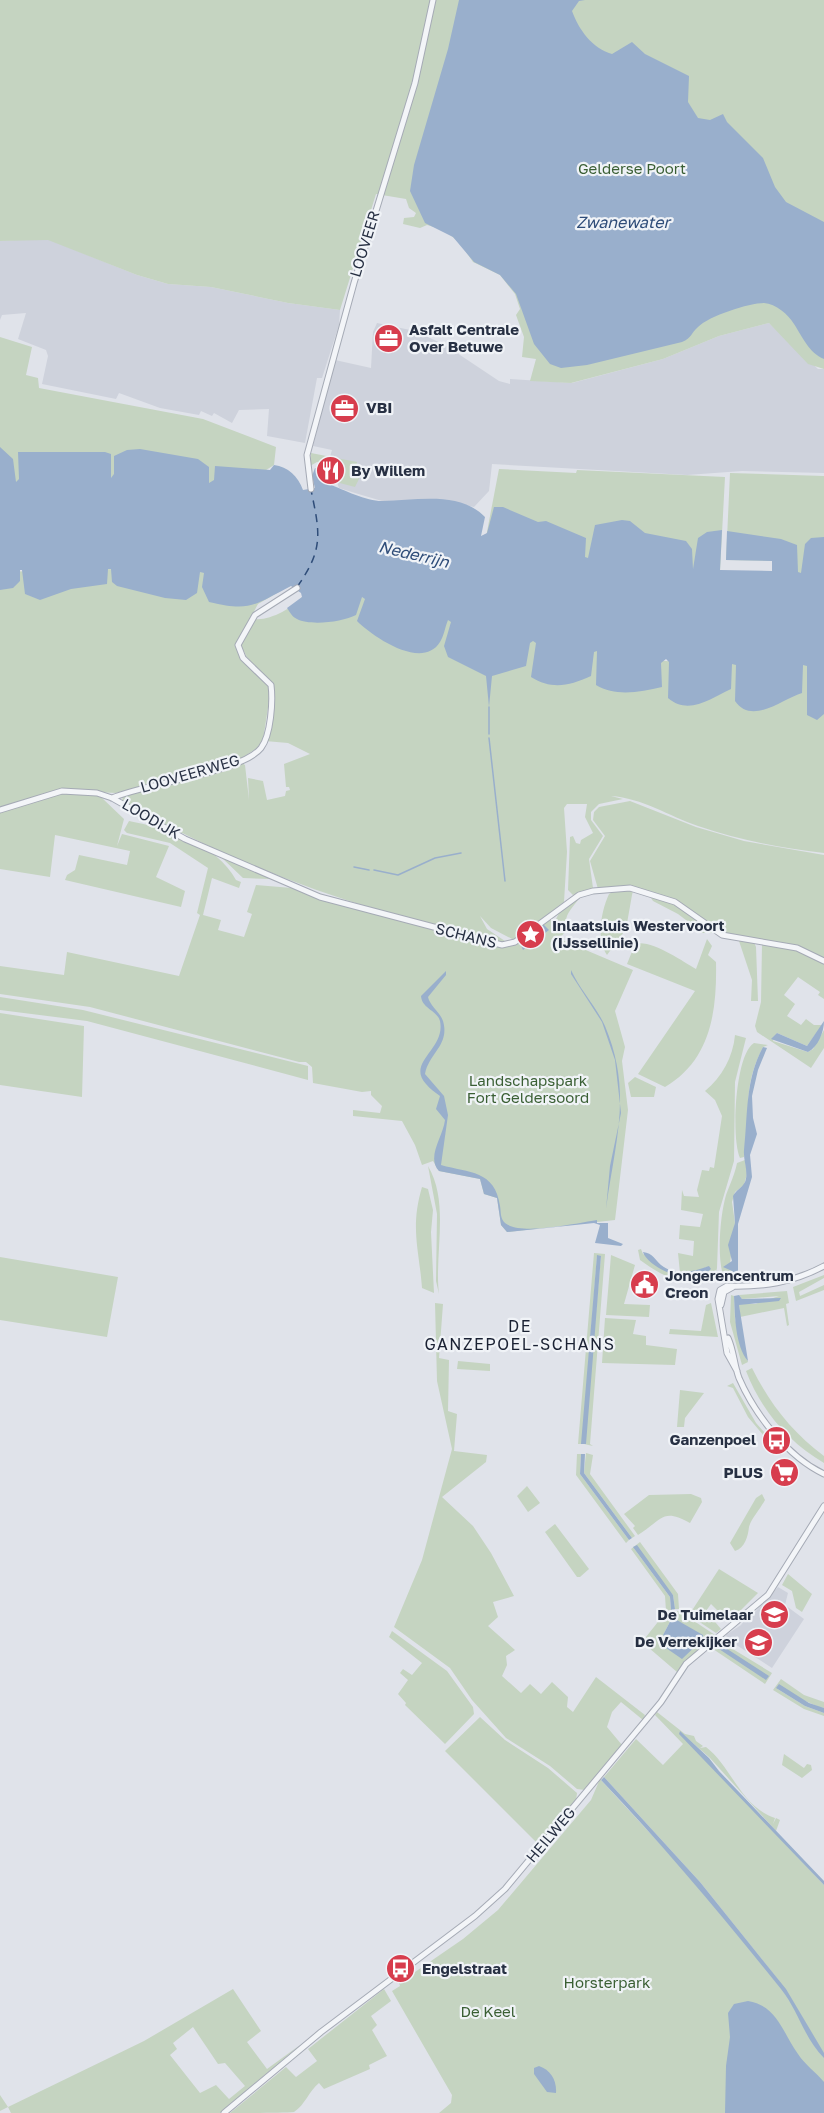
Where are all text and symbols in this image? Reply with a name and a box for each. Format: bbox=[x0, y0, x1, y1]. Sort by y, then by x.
park label: Gelderse Poort bbox=[578, 159, 686, 177]
street label: LOOVEER bbox=[345, 208, 383, 279]
water label: Zwanewater bbox=[576, 212, 672, 232]
place label: Asfalt Centrale Over Betuwe bbox=[409, 320, 519, 355]
office icon: Asfalt Centrale Over Betuwe bbox=[372, 323, 404, 355]
office icon: VBI bbox=[329, 392, 361, 424]
place label: VBI bbox=[366, 398, 392, 416]
restaurant icon: By Willem bbox=[314, 455, 346, 487]
place label: By Willem bbox=[351, 461, 425, 479]
water label: Nederrijn bbox=[377, 536, 452, 572]
street label: LOOVEERWEG bbox=[138, 750, 241, 796]
street label: LOODIJK bbox=[119, 794, 184, 842]
place label: Inlaatsluis Westervoort (IJssellinie) bbox=[552, 916, 725, 951]
street label: SCHANS bbox=[434, 919, 499, 951]
place icon: Inlaatsluis Westervoort (IJssellinie) bbox=[515, 919, 547, 951]
park label: Landschapspark Fort Geldersoord bbox=[467, 1071, 589, 1106]
place label: Jongerencentrum Creon bbox=[665, 1266, 794, 1301]
public building icon: Jongerencentrum Creon bbox=[628, 1269, 660, 1301]
district label: DE GANZEPOEL-SCHANS bbox=[425, 1316, 615, 1354]
bus stop icon: Ganzenpoel bbox=[761, 1424, 793, 1456]
place label: Ganzenpoel bbox=[670, 1430, 756, 1448]
supermarket icon: PLUS bbox=[768, 1457, 800, 1489]
place label: PLUS bbox=[724, 1463, 763, 1481]
school or university icon: De Tuimelaar bbox=[758, 1599, 790, 1631]
place label: De Tuimelaar bbox=[657, 1605, 753, 1623]
school or university icon: De Verrekijker bbox=[742, 1626, 774, 1658]
place label: De Verrekijker bbox=[635, 1632, 737, 1650]
street label: HEILWEG bbox=[522, 1803, 579, 1866]
bus stop icon: Engelstraat bbox=[385, 1953, 417, 1985]
place label: Engelstraat bbox=[422, 1959, 507, 1977]
park label: Horsterpark bbox=[564, 1973, 651, 1991]
park label: De Keel bbox=[460, 2002, 516, 2020]

